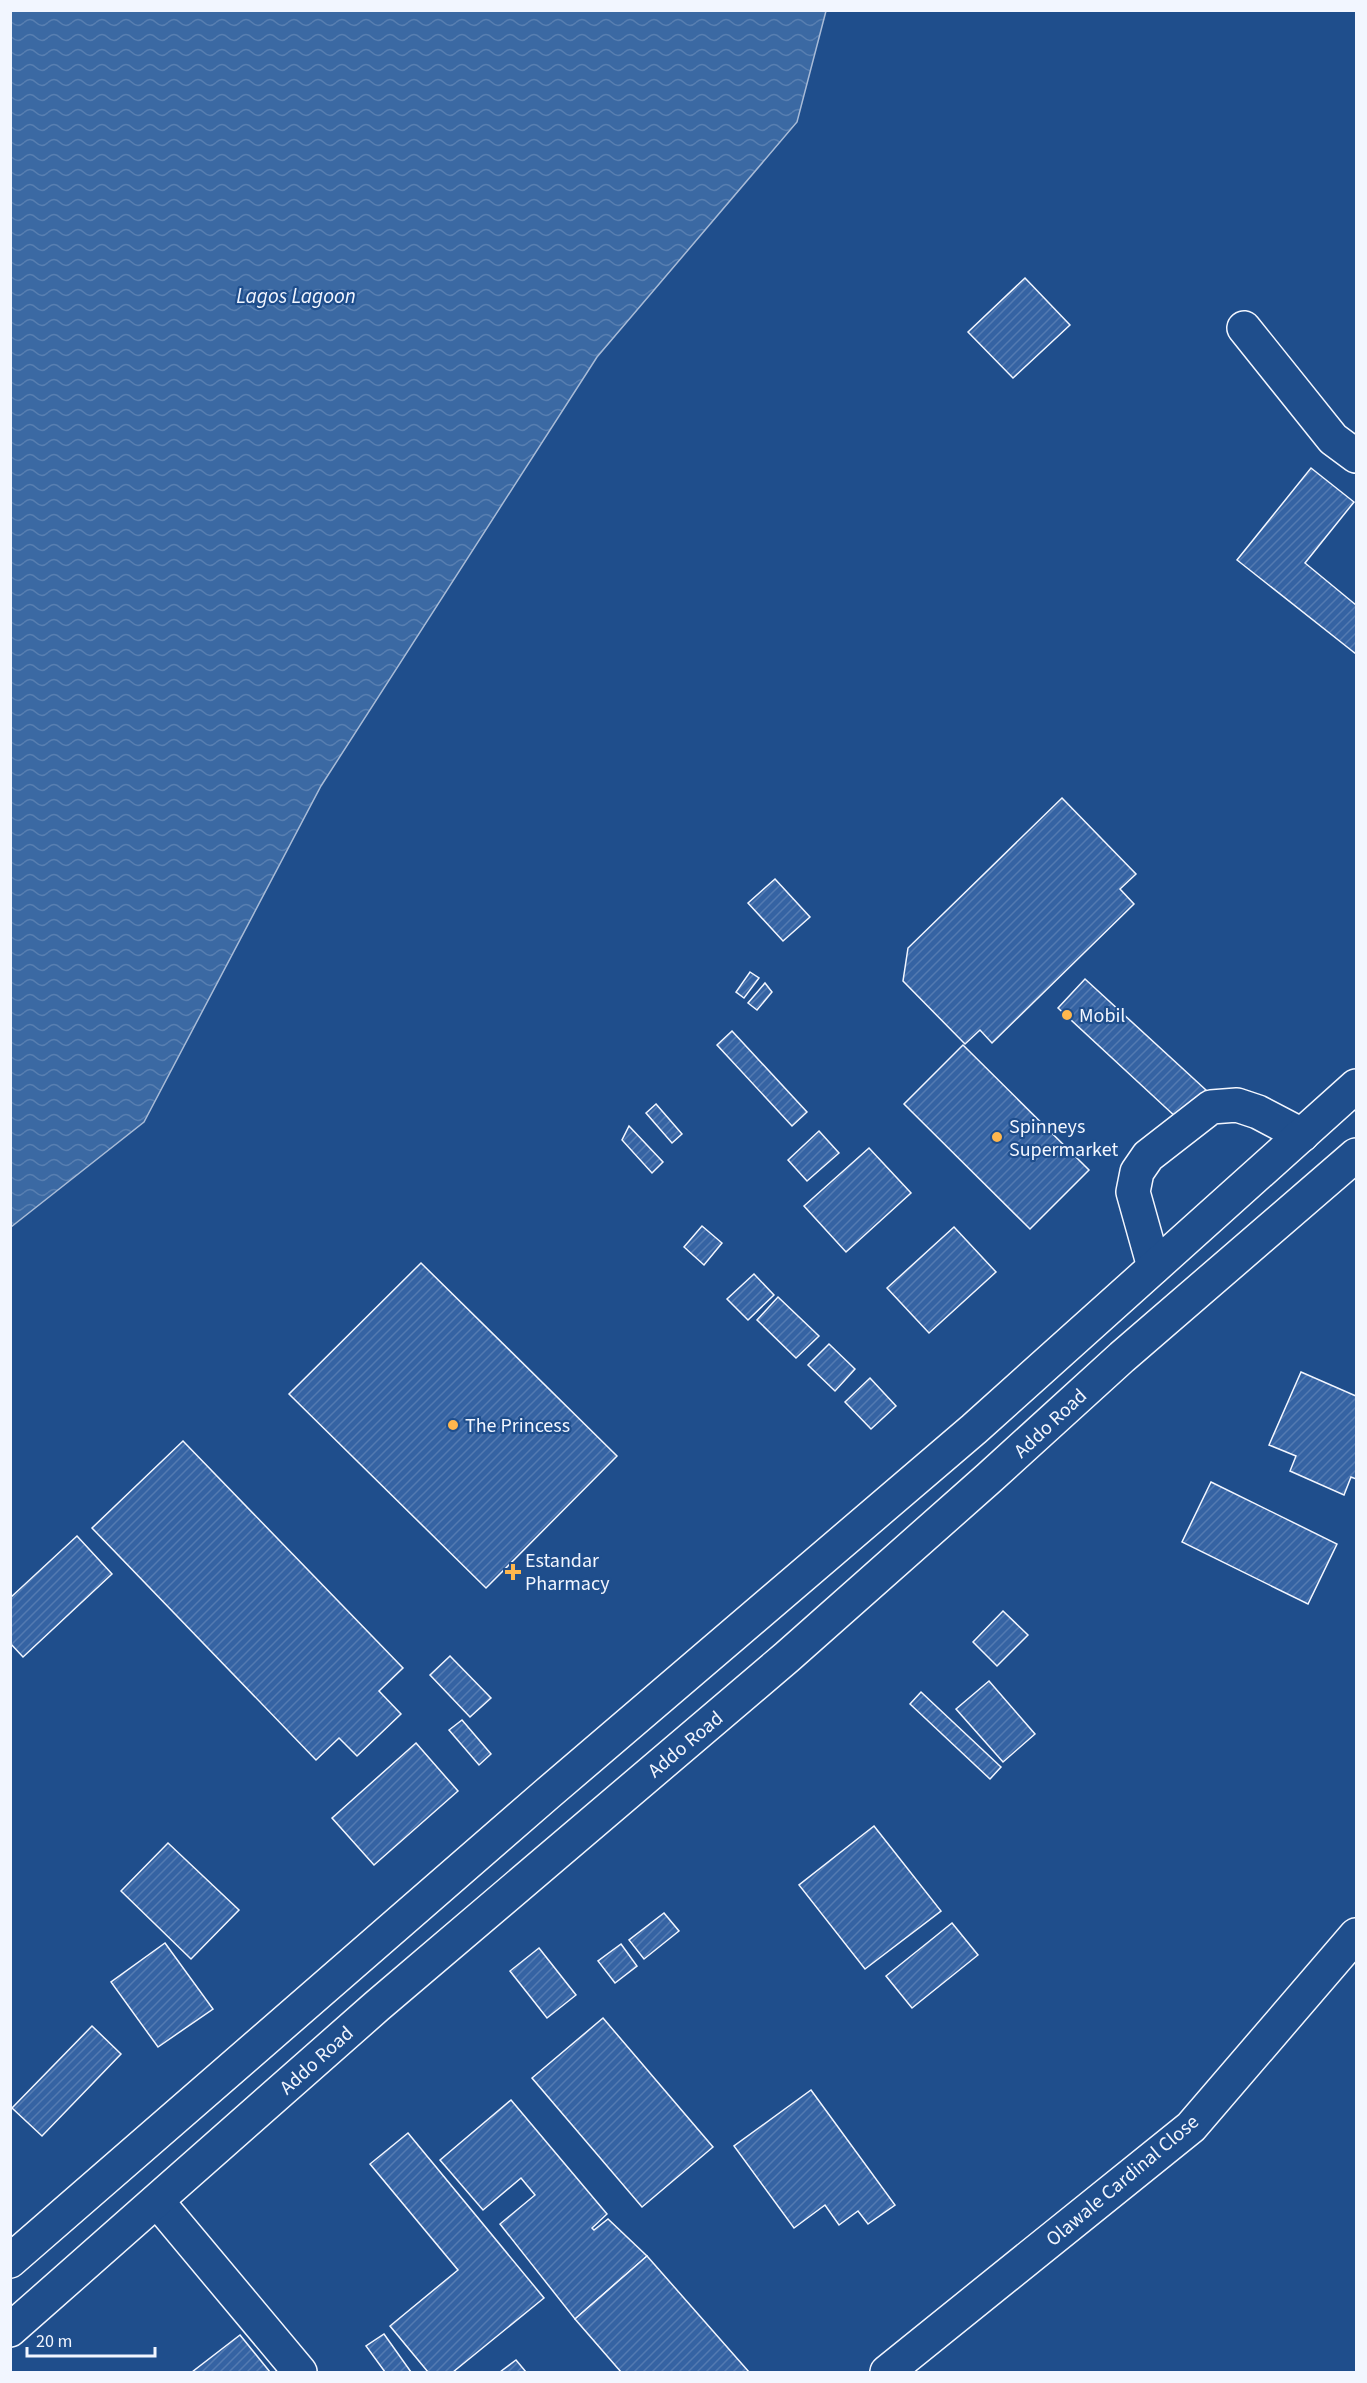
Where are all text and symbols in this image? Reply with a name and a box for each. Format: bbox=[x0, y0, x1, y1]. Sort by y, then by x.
water label: Lagos Lagoon bbox=[236, 281, 356, 311]
place label: Mobil bbox=[1079, 1002, 1125, 1030]
marker: Mobil bbox=[1060, 1008, 1074, 1022]
place label: Spinneys Supermarket bbox=[1009, 1113, 1118, 1164]
marker: Spinneys Supermarket bbox=[990, 1130, 1004, 1144]
street label: Addo Road bbox=[1008, 1383, 1093, 1465]
place label: The Princess bbox=[465, 1412, 570, 1440]
marker: The Princess bbox=[446, 1418, 460, 1432]
place label: Estandar Pharmacy bbox=[525, 1547, 610, 1598]
marker: Estandar Pharmacy bbox=[506, 1565, 520, 1579]
street label: Addo Road bbox=[642, 1705, 729, 1785]
street label: Addo Road bbox=[274, 2020, 360, 2102]
street label: Olawale Cardinal Close bbox=[1040, 2108, 1205, 2253]
scale bar bbox=[27, 2320, 154, 2358]
text: 20 m bbox=[36, 2329, 72, 2354]

